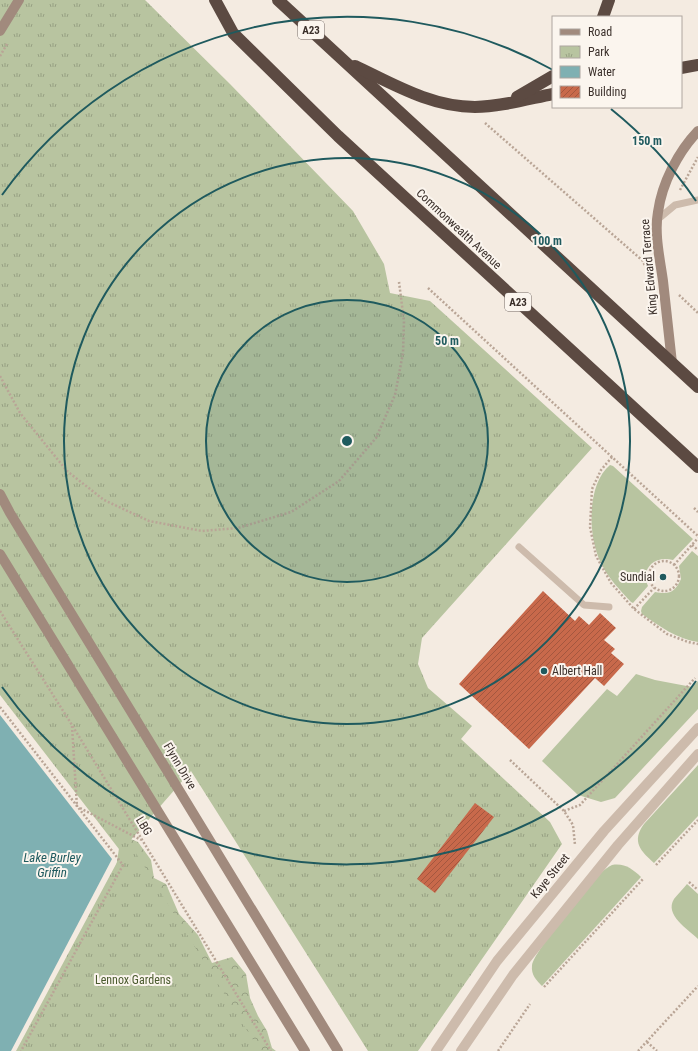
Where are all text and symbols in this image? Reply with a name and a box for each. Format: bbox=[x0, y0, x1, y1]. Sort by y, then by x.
legend bbox=[552, 16, 682, 108]
road number: A23 bbox=[298, 21, 324, 39]
text: Road bbox=[588, 25, 612, 39]
text: Park bbox=[588, 45, 610, 59]
text: Water bbox=[588, 65, 616, 79]
text: Building bbox=[588, 85, 626, 99]
text: 150 m bbox=[632, 134, 662, 148]
street label: Commonwealth Avenue bbox=[414, 186, 505, 272]
street label: King Edward Terrace bbox=[638, 218, 660, 316]
text: 100 m bbox=[532, 234, 562, 248]
road number: A23 bbox=[505, 293, 531, 311]
text: 50 m bbox=[435, 334, 459, 348]
centre of rings bbox=[340, 434, 354, 448]
place label: Sundial bbox=[620, 570, 655, 584]
marker: Sundial bbox=[658, 572, 668, 582]
place label: Albert Hall bbox=[552, 664, 602, 678]
marker: Albert Hall bbox=[539, 666, 549, 676]
street label: Flynn Drive bbox=[161, 740, 200, 792]
street label: LBG bbox=[133, 814, 155, 838]
water label: Lake Burley Griffin bbox=[23, 850, 81, 880]
street label: Kaye Street bbox=[528, 850, 573, 901]
park label: Lennox Gardens bbox=[95, 973, 171, 987]

